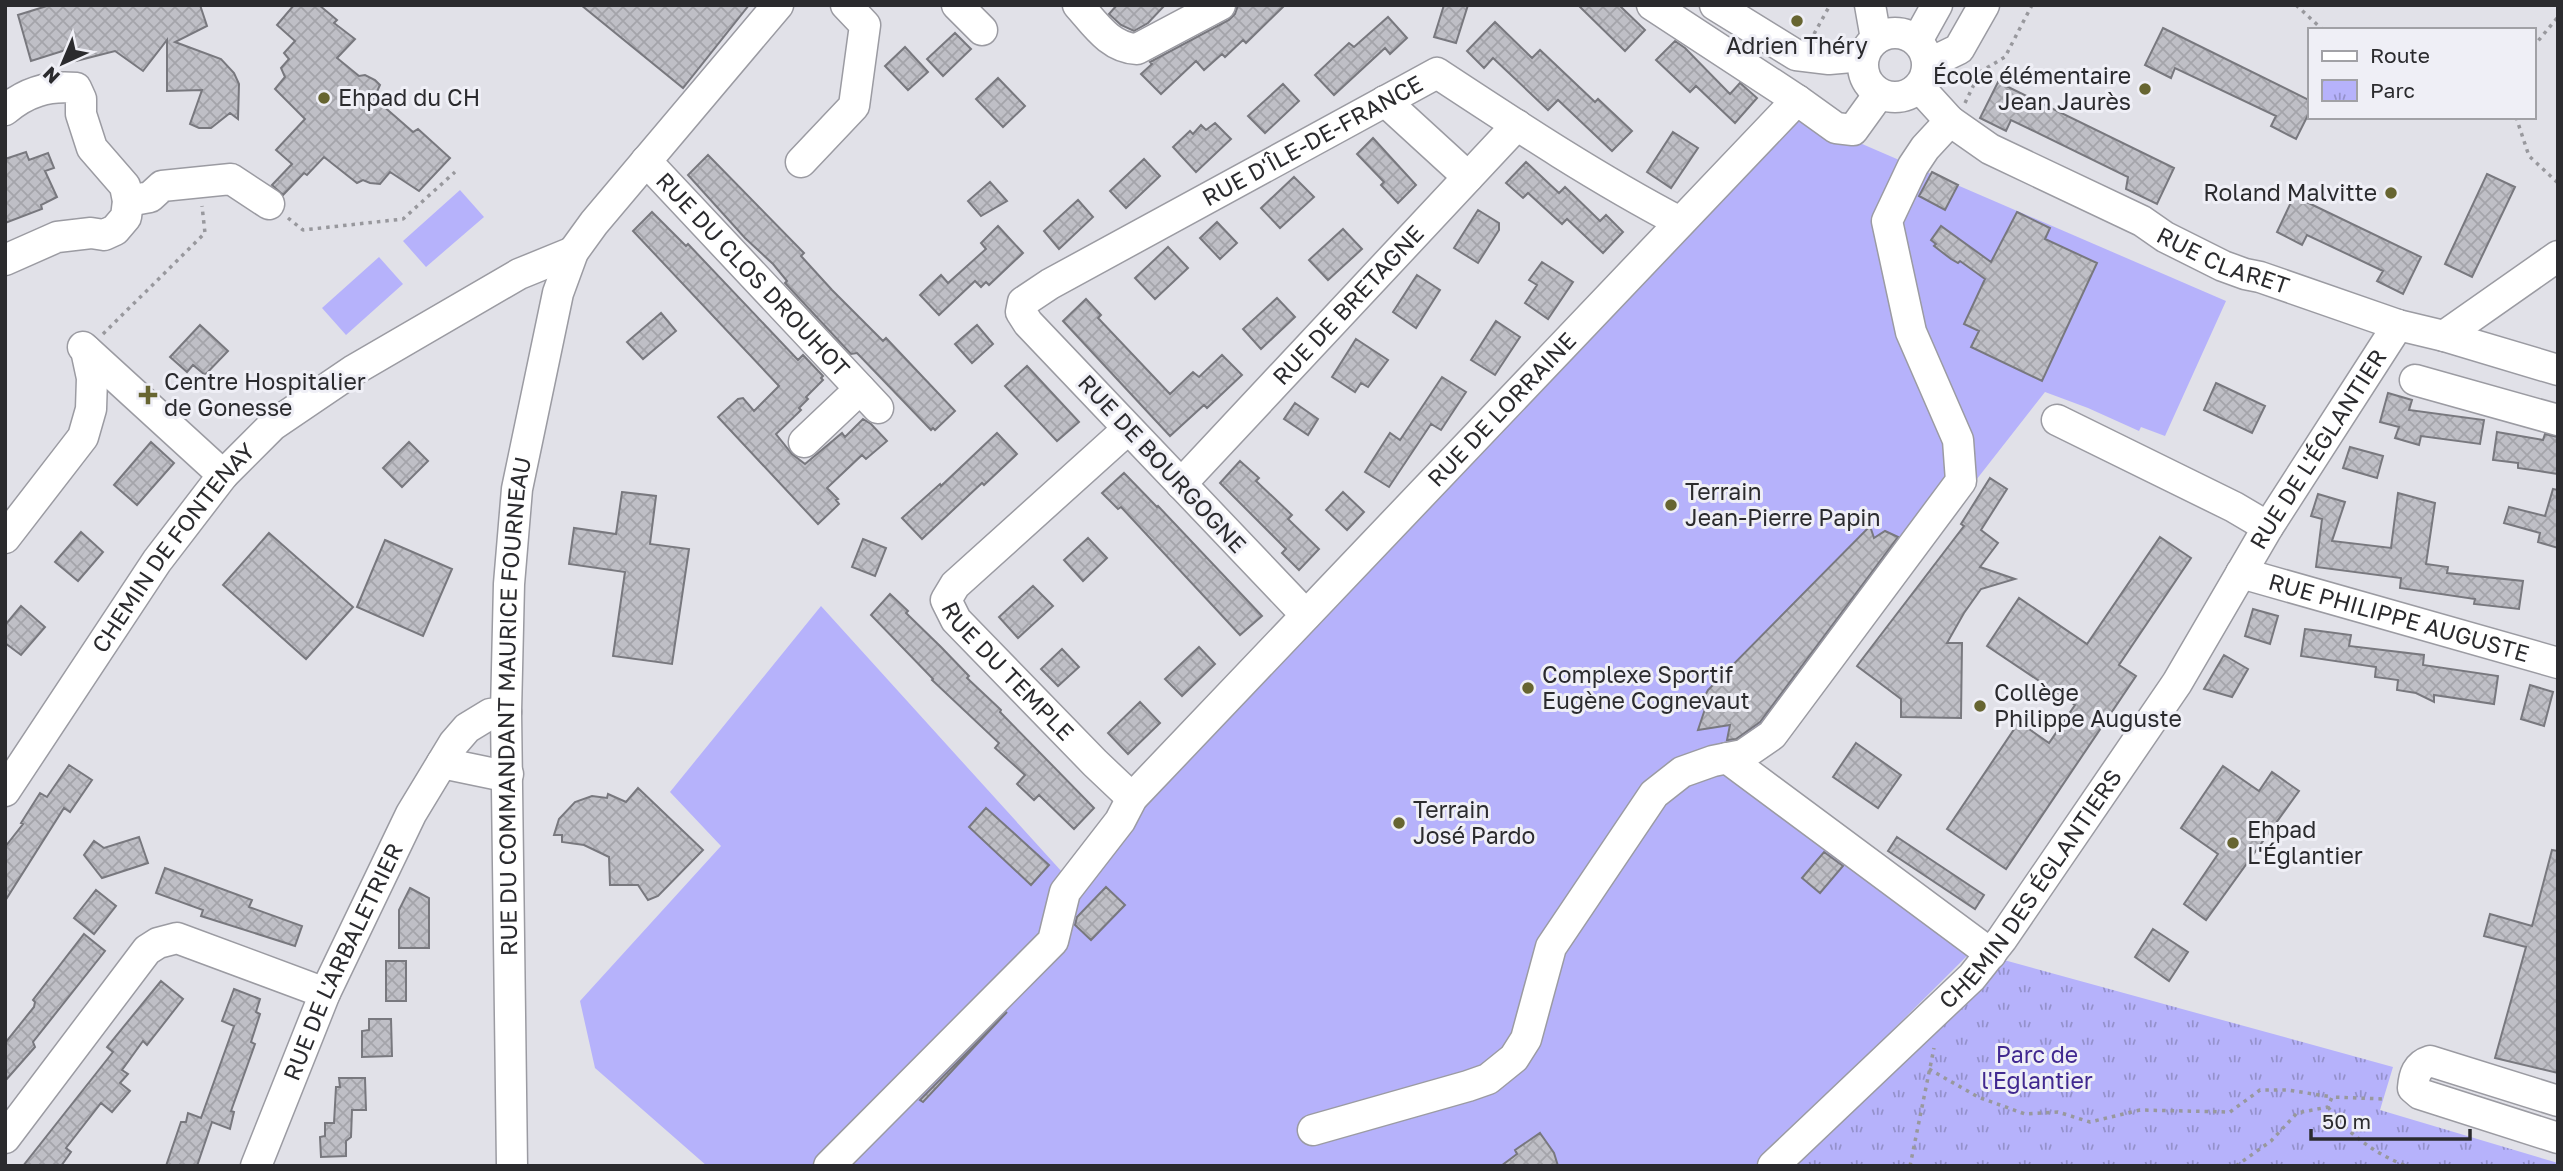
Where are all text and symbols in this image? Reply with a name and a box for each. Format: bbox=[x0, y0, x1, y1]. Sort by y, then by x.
marker: Adrien Théry bbox=[1789, 13, 1805, 29]
north arrow bbox=[28, 28, 98, 98]
legend bbox=[2308, 28, 2535, 119]
place label: Adrien Théry bbox=[1726, 31, 1868, 59]
text: Route bbox=[2370, 42, 2430, 68]
place label: École élémentaire Jean Jaurès bbox=[1933, 61, 2131, 115]
text: N bbox=[38, 62, 64, 89]
street label: RUE D'ÎLE-DE-FRANCE bbox=[1197, 68, 1427, 211]
text: Parc bbox=[2370, 77, 2415, 103]
marker: École élémentaire Jean Jaurès bbox=[2137, 81, 2153, 97]
place label: Ehpad du CH bbox=[338, 83, 480, 111]
marker: Ehpad du CH bbox=[316, 90, 332, 106]
street label: RUE DU CLOS DROUHOT bbox=[651, 166, 856, 382]
place label: Roland Malvitte bbox=[2203, 178, 2377, 206]
marker: Roland Malvitte bbox=[2383, 185, 2399, 201]
street label: RUE DE BRETAGNE bbox=[1266, 219, 1429, 390]
street label: RUE CLARET bbox=[2152, 220, 2293, 299]
street label: RUE DE LORRAINE bbox=[1421, 326, 1581, 492]
street label: RUE DE L'ÉGLANTIER bbox=[2243, 344, 2392, 554]
place label: Centre Hospitalier de Gonesse bbox=[164, 367, 366, 421]
street label: RUE DE BOURGOGNE bbox=[1073, 368, 1253, 558]
marker: Centre Hospitalier de Gonesse bbox=[138, 385, 158, 405]
street label: CHEMIN DE FONTENAY bbox=[85, 436, 260, 658]
street label: RUE DU COMMANDANT MAURICE FOURNEAU bbox=[491, 454, 536, 956]
place label: Terrain Jean-Pierre Papin bbox=[1685, 477, 1881, 531]
marker: Terrain Jean-Pierre Papin bbox=[1663, 497, 1679, 513]
street label: RUE PHILIPPE AUGUSTE bbox=[2266, 567, 2532, 667]
street label: RUE DU TEMPLE bbox=[936, 597, 1080, 746]
place label: Complexe Sportif Eugène Cognevaut bbox=[1542, 660, 1750, 714]
place label: Collège Philippe Auguste bbox=[1994, 678, 2182, 732]
marker: Complexe Sportif Eugène Cognevaut bbox=[1520, 680, 1536, 696]
marker: Collège Philippe Auguste bbox=[1972, 698, 1988, 714]
street label: CHEMIN DES ÉGLANTIERS bbox=[1933, 763, 2127, 1014]
place label: Terrain José Pardo bbox=[1413, 795, 1535, 849]
marker: Terrain José Pardo bbox=[1391, 815, 1407, 831]
place label: Ehpad L'Églantier bbox=[2247, 815, 2363, 869]
marker: Ehpad L'Églantier bbox=[2225, 835, 2241, 851]
street label: RUE DE L'ARBALETRIER bbox=[277, 838, 408, 1084]
park label: Parc de l'Eglantier bbox=[1981, 1040, 2093, 1094]
scale bar bbox=[2311, 1098, 2470, 1142]
text: 50 m bbox=[2322, 1108, 2371, 1134]

